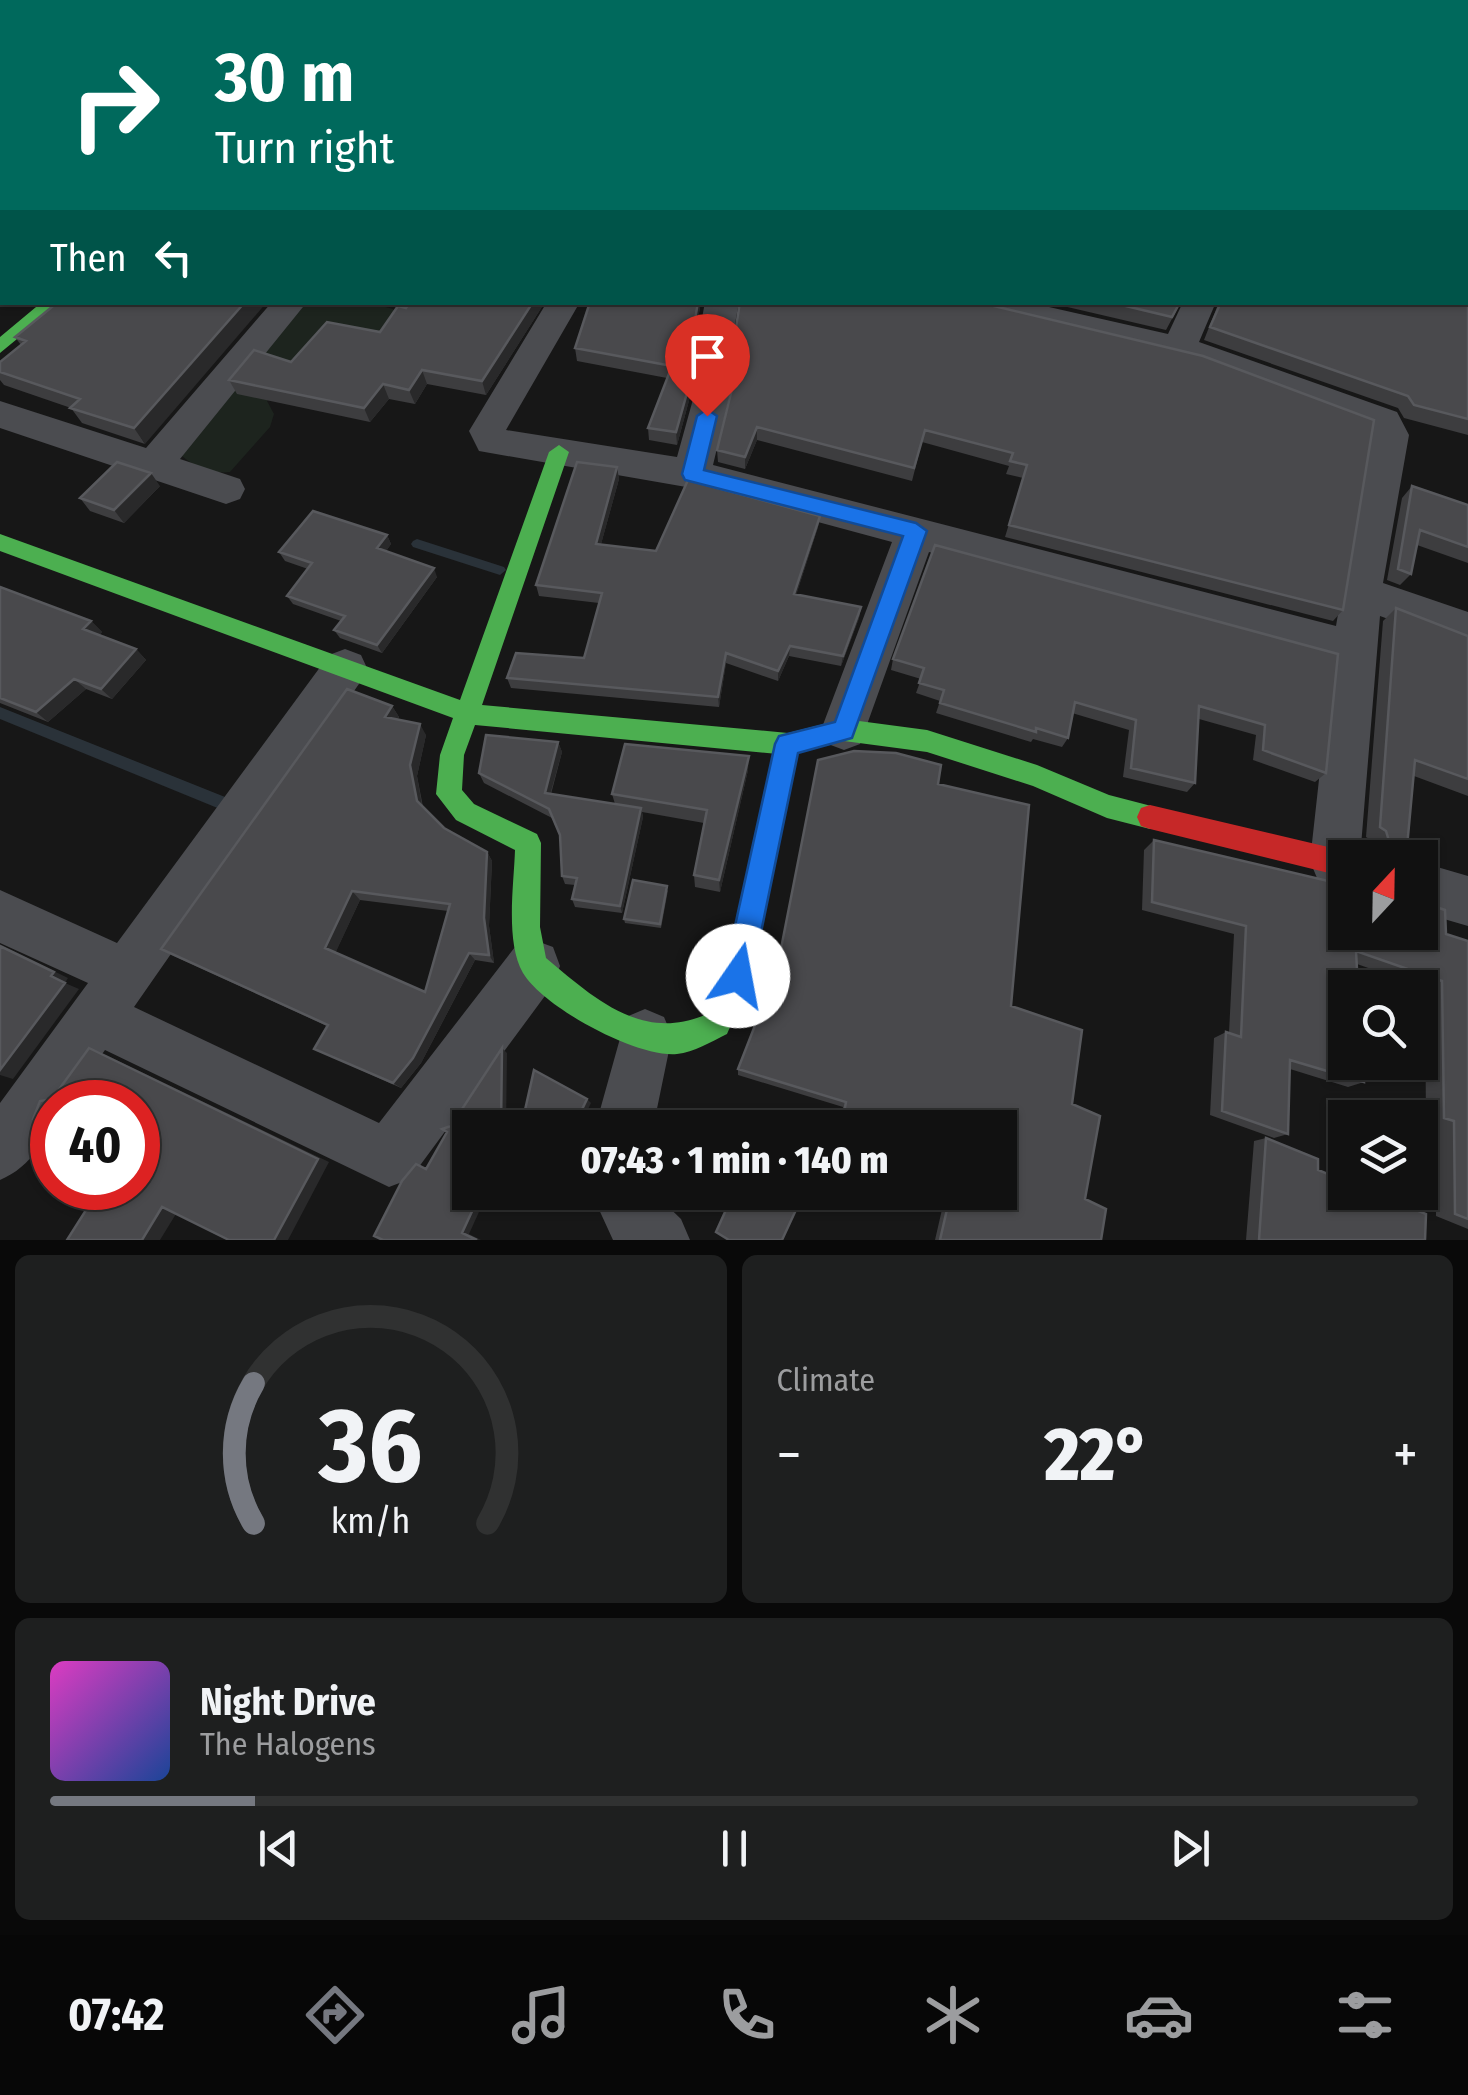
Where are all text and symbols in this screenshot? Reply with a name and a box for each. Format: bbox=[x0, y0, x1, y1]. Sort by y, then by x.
text: 30 m bbox=[215, 36, 354, 120]
icon: right bbox=[50, 40, 180, 170]
text: Turn right bbox=[215, 121, 394, 175]
icon: left bbox=[146, 230, 201, 285]
text: Then bbox=[50, 235, 126, 281]
pin bbox=[665, 314, 750, 417]
icon: arrive bbox=[680, 329, 735, 384]
north arrow bbox=[1328, 840, 1438, 950]
map controls bbox=[1328, 840, 1438, 1210]
position arrow bbox=[686, 924, 790, 1028]
button: search bbox=[1328, 970, 1438, 1080]
speed limit sign: 40 bbox=[30, 1080, 160, 1210]
button: layers bbox=[1328, 1100, 1438, 1210]
text: 07:43 · 1 min · 140 m bbox=[581, 1137, 888, 1183]
text: Climate bbox=[777, 1361, 875, 1399]
text: 36 bbox=[318, 1384, 423, 1509]
text: 22° bbox=[1044, 1410, 1150, 1500]
text: − bbox=[777, 1422, 801, 1488]
text: + bbox=[1393, 1422, 1418, 1488]
text: km/h bbox=[331, 1500, 411, 1542]
text: Night Drive bbox=[200, 1679, 376, 1725]
text: The Halogens bbox=[200, 1725, 376, 1763]
icon: previous bbox=[251, 1821, 306, 1876]
icon: pause bbox=[707, 1821, 762, 1876]
icon: next bbox=[1163, 1821, 1218, 1876]
icon: directions bbox=[300, 1980, 370, 2050]
icon: music bbox=[506, 1980, 576, 2050]
icon: phone bbox=[712, 1980, 782, 2050]
icon: climate bbox=[918, 1980, 988, 2050]
icon: car bbox=[1124, 1980, 1194, 2050]
icon: filters bbox=[1330, 1980, 1400, 2050]
text: 07:42 bbox=[68, 1988, 164, 2042]

